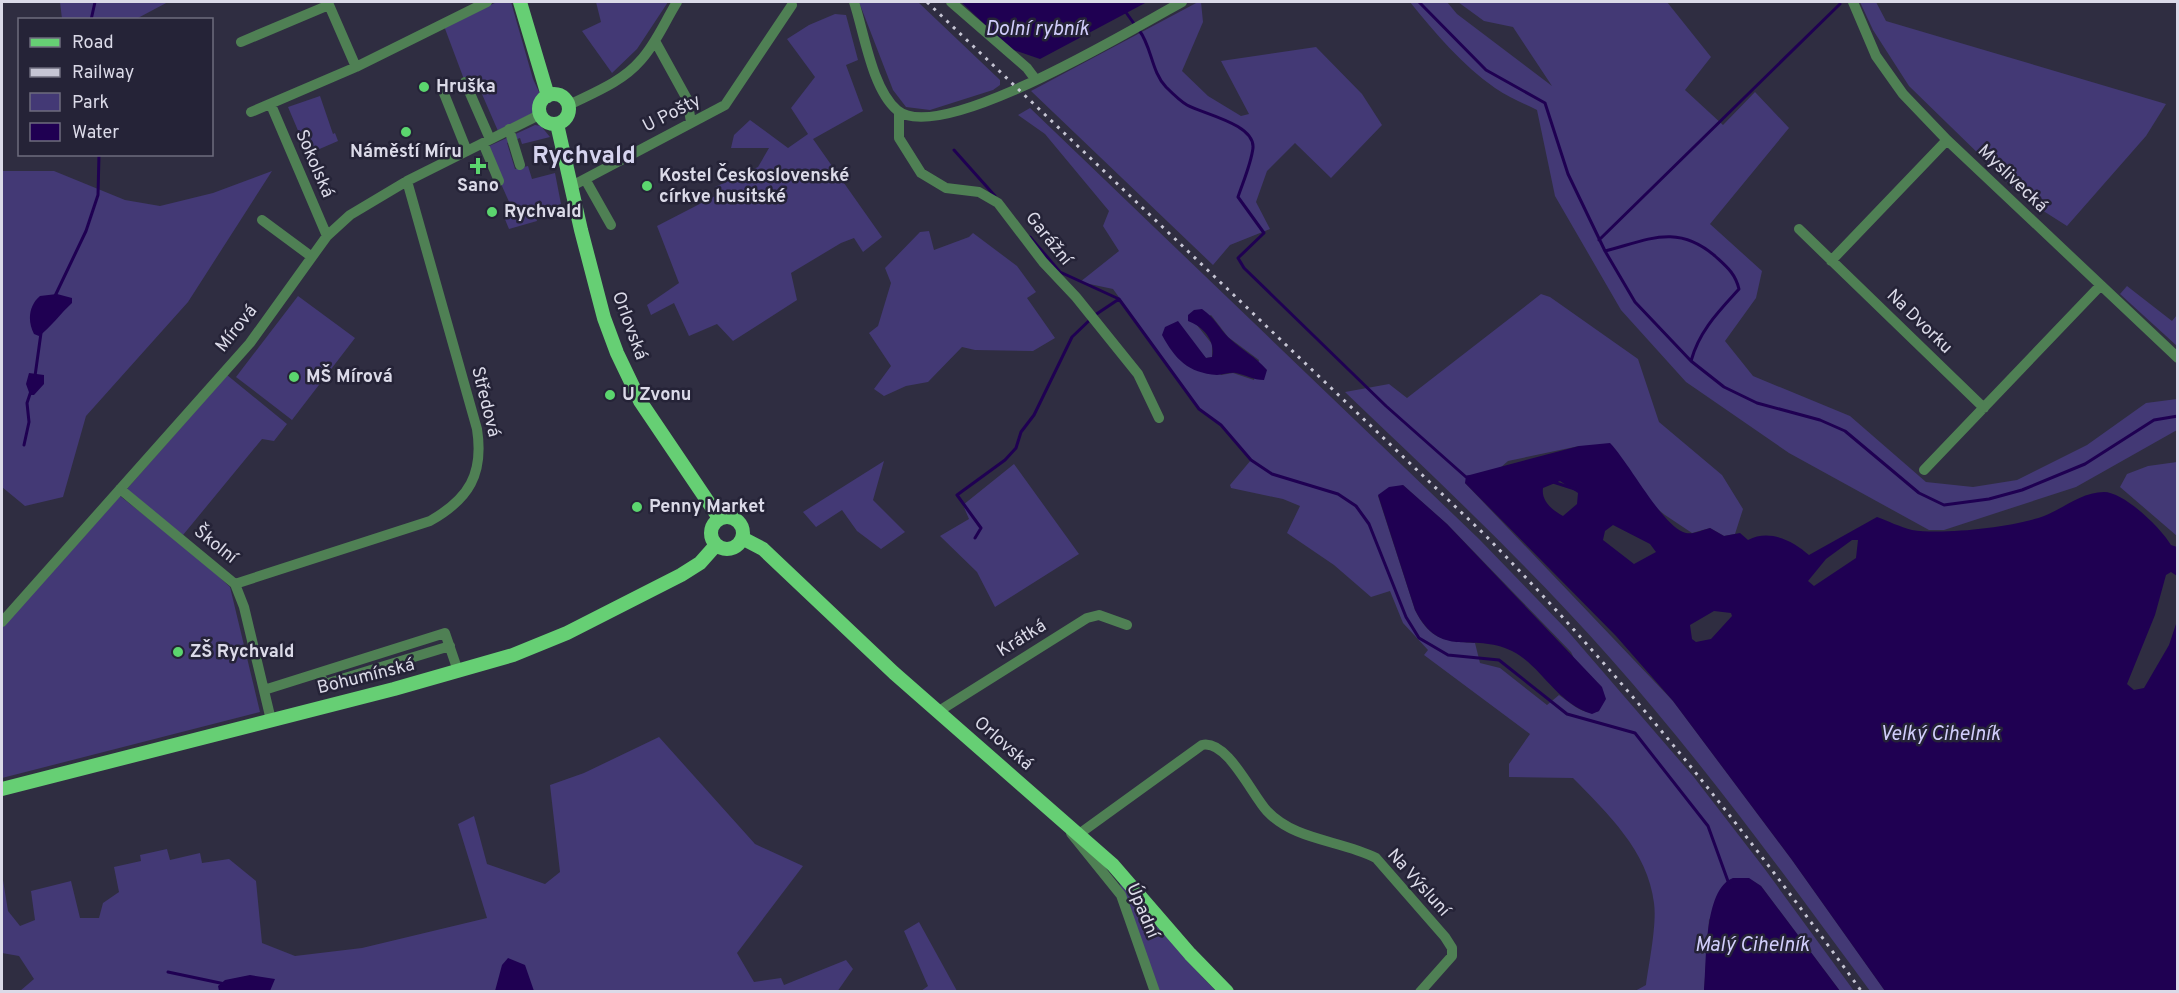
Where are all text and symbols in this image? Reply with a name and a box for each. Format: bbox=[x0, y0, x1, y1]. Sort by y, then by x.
water label: Dolní rybník bbox=[985, 17, 1090, 43]
legend bbox=[18, 18, 213, 156]
text: Road bbox=[72, 32, 114, 55]
text: Railway bbox=[72, 62, 134, 85]
place label: Hruška bbox=[436, 76, 496, 99]
marker: Hruška bbox=[417, 80, 431, 94]
street label: U Pošty bbox=[639, 90, 705, 138]
text: Park bbox=[72, 92, 109, 115]
text: Water bbox=[72, 122, 119, 145]
marker: Náměstí Míru bbox=[399, 125, 413, 139]
street label: Sokolská bbox=[289, 126, 339, 202]
street label: Myslivecká bbox=[1972, 140, 2052, 218]
place label: Náměstí Míru bbox=[350, 141, 462, 164]
district label: Rychvald bbox=[532, 142, 636, 172]
marker: Sano bbox=[471, 159, 485, 173]
place label: Kostel Československé církve husitské bbox=[659, 163, 849, 209]
place label: Sano bbox=[457, 175, 499, 198]
marker: Kostel Československé církve husitské bbox=[640, 179, 654, 193]
place label: Rychvald bbox=[504, 201, 582, 224]
marker: Rychvald bbox=[485, 205, 499, 219]
street label: Garážní bbox=[1019, 208, 1077, 272]
street label: Na Dvorku bbox=[1881, 285, 1957, 359]
street label: Orlovská bbox=[606, 289, 652, 363]
street label: Mírová bbox=[211, 301, 263, 357]
place label: MŠ Mírová bbox=[306, 364, 393, 389]
street label: Středová bbox=[465, 364, 505, 440]
marker: MŠ Mírová bbox=[287, 370, 301, 384]
place label: U Zvonu bbox=[622, 384, 692, 407]
marker: U Zvonu bbox=[603, 388, 617, 402]
place label: Penny Market bbox=[649, 496, 765, 519]
marker: Penny Market bbox=[630, 500, 644, 514]
street label: Školní bbox=[189, 519, 244, 570]
street label: Krátká bbox=[993, 615, 1051, 663]
place label: ZŠ Rychvald bbox=[190, 639, 294, 664]
marker: ZŠ Rychvald bbox=[171, 645, 185, 659]
street label: Bohumínská bbox=[315, 654, 417, 700]
street label: Orlovská bbox=[969, 712, 1037, 776]
water label: Velký Cihelník bbox=[1880, 722, 2001, 748]
street label: Na Výsluní bbox=[1382, 844, 1455, 923]
street label: Úpadní bbox=[1120, 879, 1166, 943]
water label: Malý Cihelník bbox=[1695, 933, 1810, 959]

